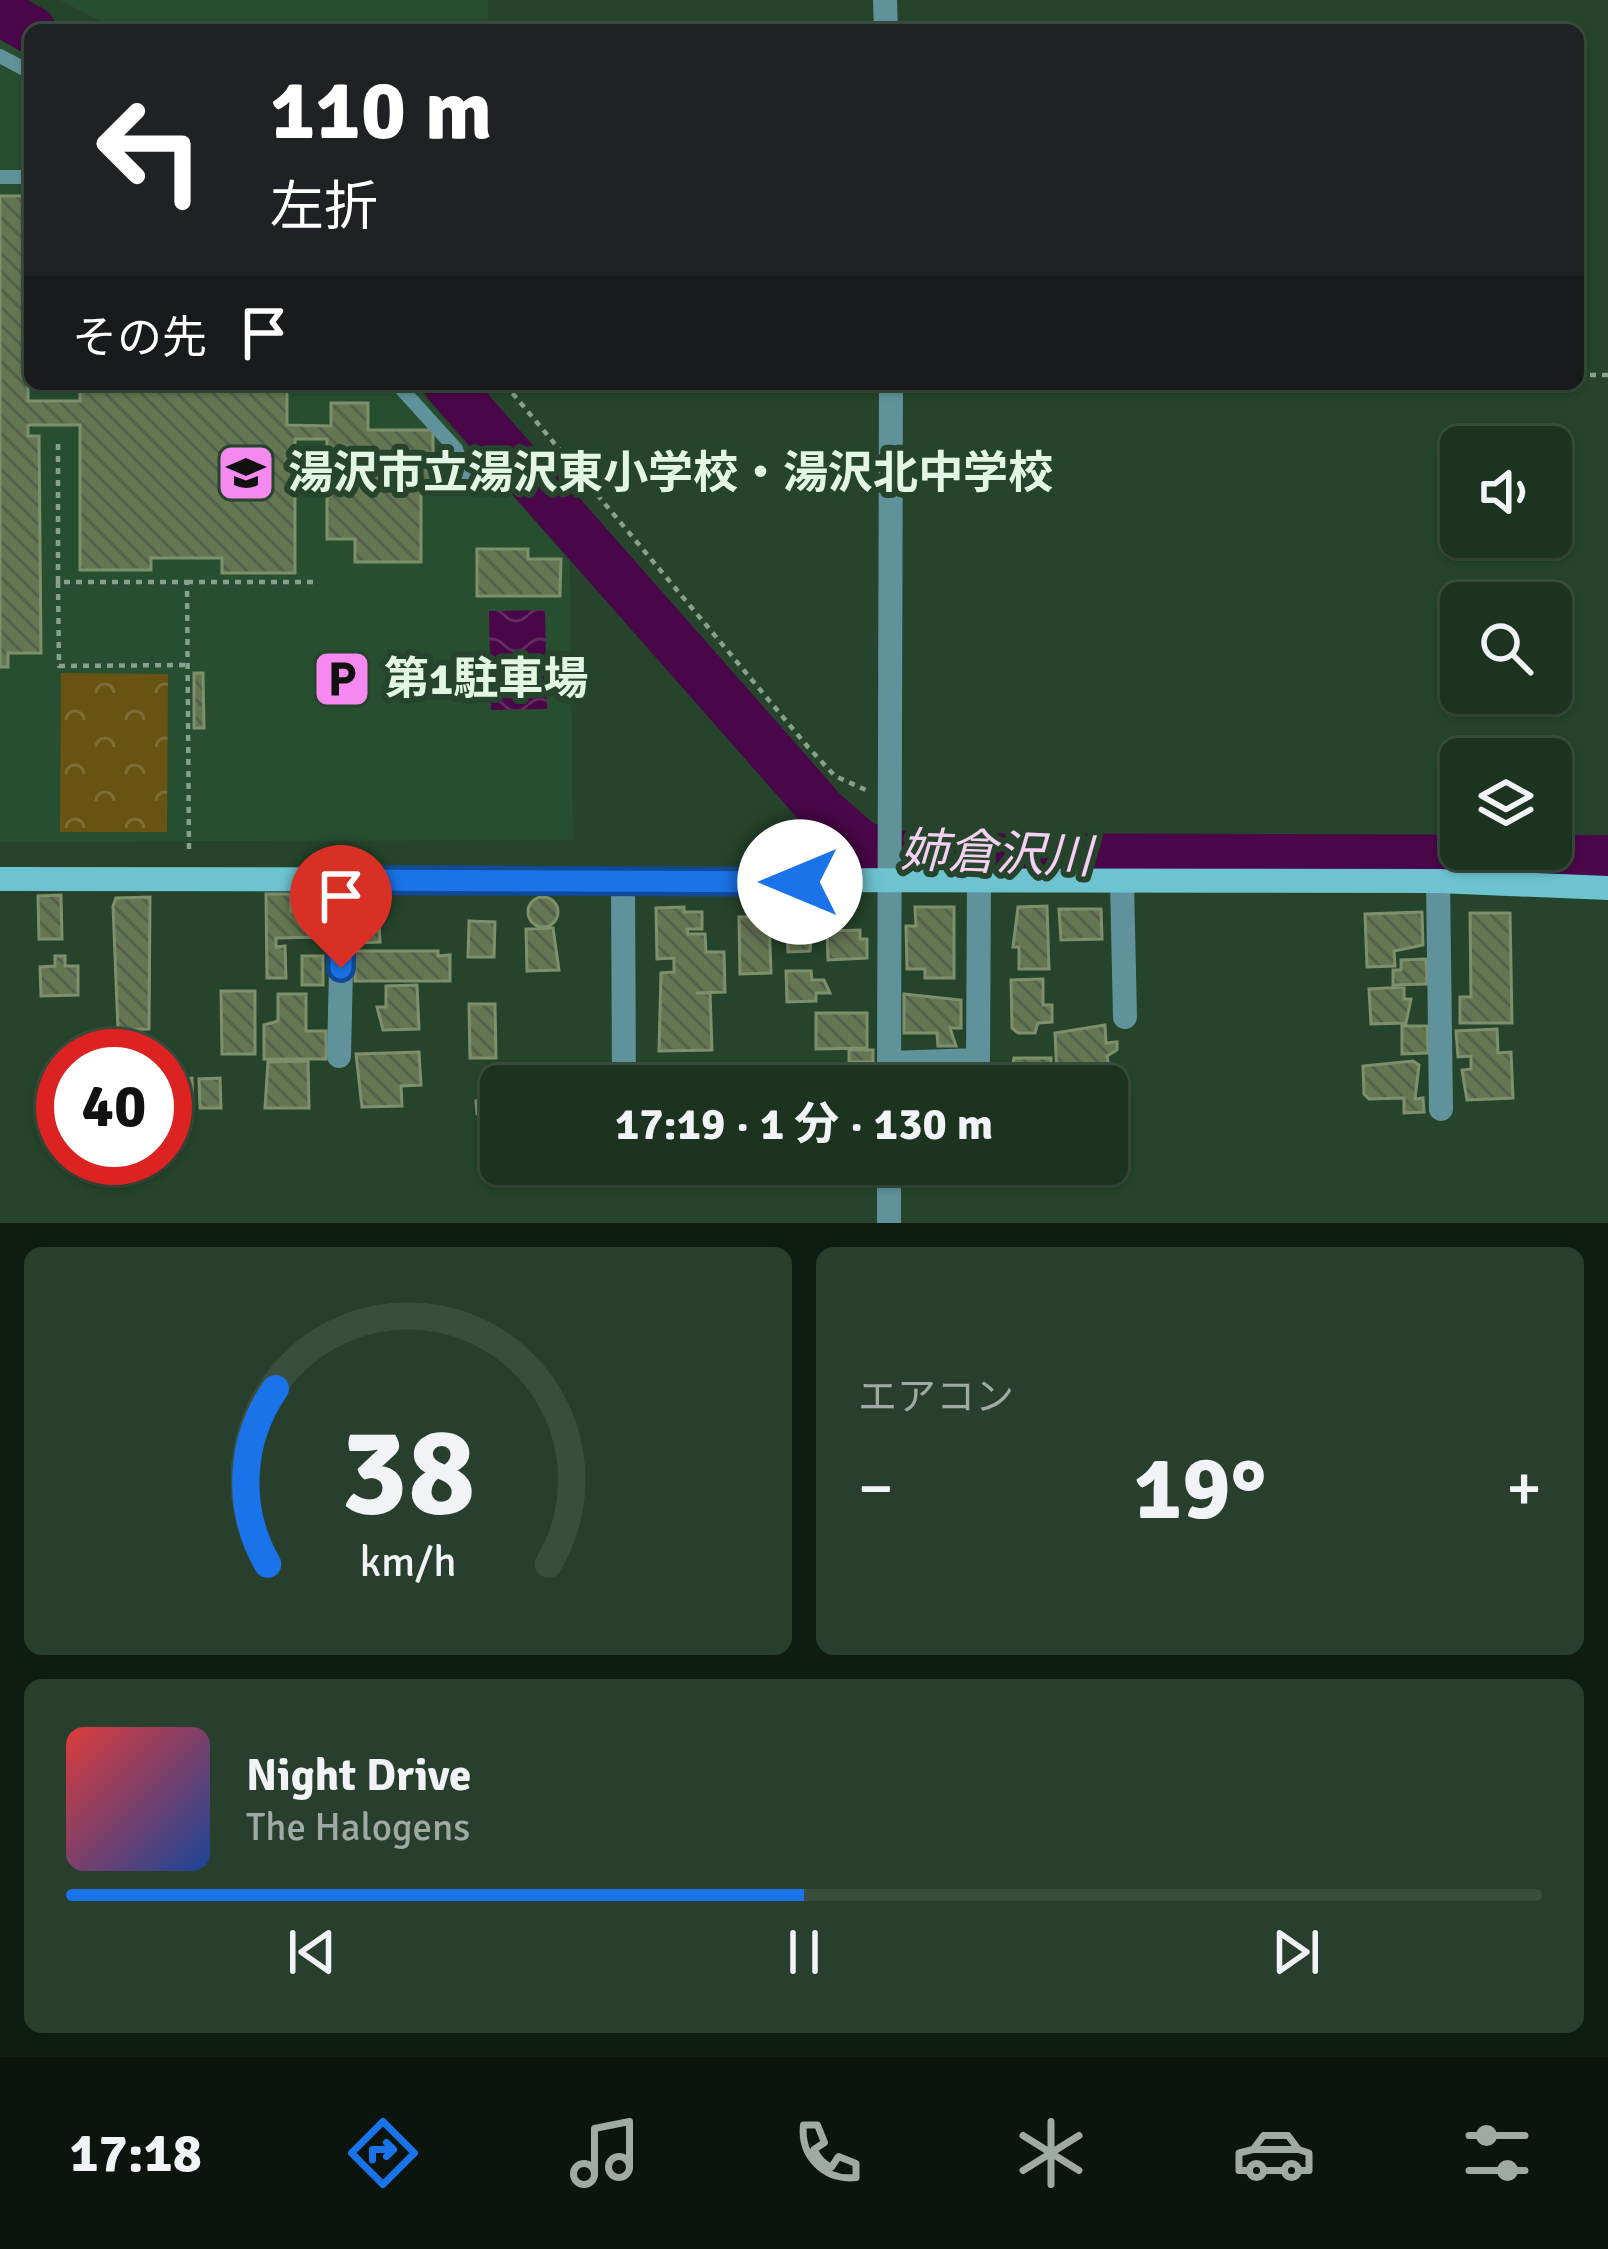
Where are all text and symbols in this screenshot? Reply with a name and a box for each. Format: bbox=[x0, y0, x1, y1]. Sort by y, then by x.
text: 110 m bbox=[270, 59, 492, 163]
icon: left bbox=[72, 72, 228, 228]
text: 左折 bbox=[270, 174, 378, 241]
icon: arrive bbox=[231, 300, 297, 366]
text: その先 bbox=[72, 311, 207, 366]
map controls bbox=[1440, 426, 1572, 870]
button: sound bbox=[1440, 426, 1572, 558]
school or university icon: 湯沢市立湯沢東小学校・湯沢北中学校 bbox=[215, 442, 277, 504]
place label: 湯沢市立湯沢東小学校・湯沢北中学校 bbox=[288, 446, 1053, 501]
button: search bbox=[1440, 582, 1572, 714]
parking icon: 第1駐車場 bbox=[311, 648, 373, 710]
place label: 第1駐車場 bbox=[384, 652, 588, 707]
button: layers bbox=[1440, 738, 1572, 870]
position arrow bbox=[737, 819, 863, 945]
water label: 姉倉沢川 bbox=[899, 821, 1098, 887]
pin bbox=[290, 845, 392, 968]
icon: arrive bbox=[308, 863, 374, 929]
speed limit sign: 40 bbox=[36, 1029, 192, 1185]
text: 17:19 · 1 分 · 130 m bbox=[615, 1097, 993, 1152]
text: エアコン bbox=[858, 1373, 1014, 1421]
text: 38 bbox=[341, 1396, 475, 1549]
text: 19° bbox=[1133, 1433, 1267, 1544]
text: − bbox=[858, 1448, 894, 1529]
text: + bbox=[1506, 1448, 1542, 1529]
text: km/h bbox=[359, 1536, 457, 1589]
text: Night Drive bbox=[246, 1748, 471, 1803]
text: The Halogens bbox=[246, 1803, 470, 1851]
icon: previous bbox=[279, 1919, 345, 1985]
icon: pause bbox=[771, 1919, 837, 1985]
icon: next bbox=[1263, 1919, 1329, 1985]
icon: directions bbox=[341, 2111, 425, 2195]
icon: music bbox=[563, 2111, 647, 2195]
icon: phone bbox=[786, 2111, 870, 2195]
icon: climate bbox=[1009, 2111, 1093, 2195]
icon: car bbox=[1232, 2111, 1316, 2195]
icon: filters bbox=[1455, 2111, 1539, 2195]
text: 17:18 bbox=[69, 2120, 202, 2187]

